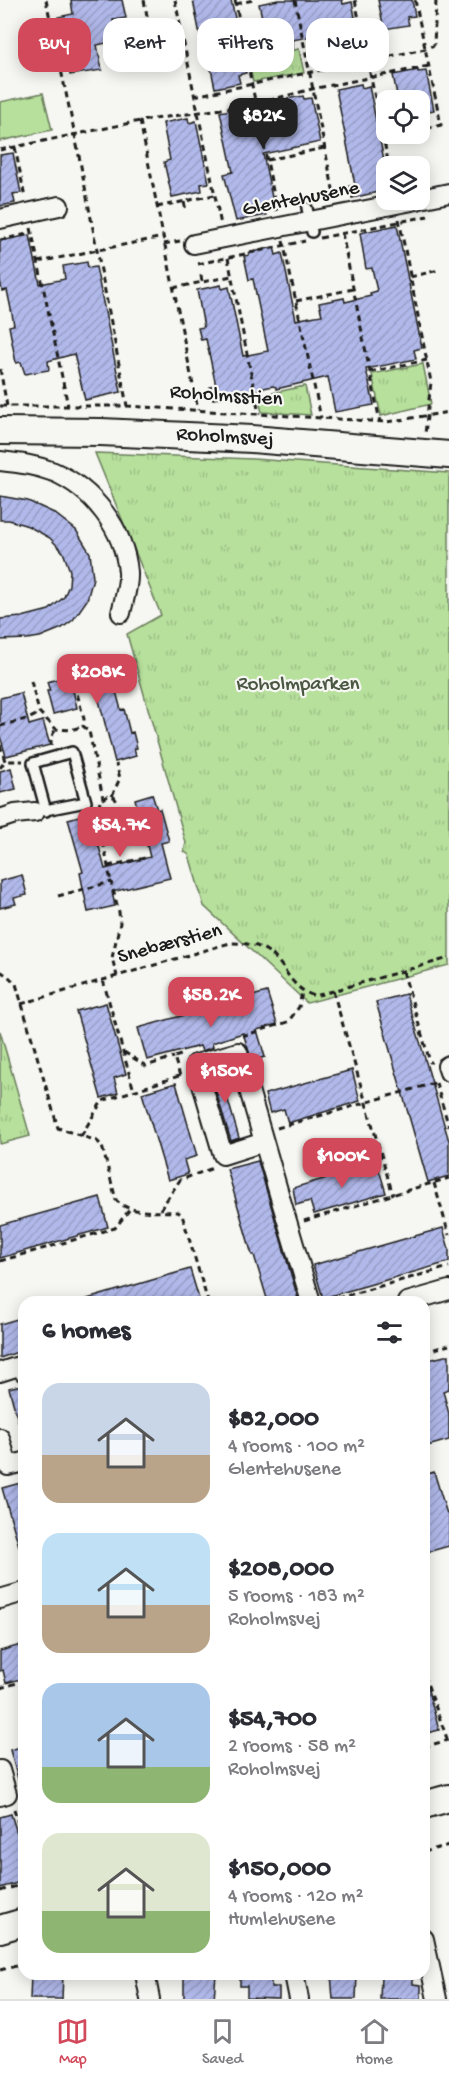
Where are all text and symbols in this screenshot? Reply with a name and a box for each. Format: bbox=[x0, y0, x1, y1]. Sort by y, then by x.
chip: Buy bbox=[18, 18, 91, 72]
chip: Rent bbox=[103, 18, 185, 72]
chip: Filters bbox=[197, 18, 294, 72]
chip: New bbox=[306, 18, 389, 72]
map controls bbox=[376, 90, 430, 210]
button: locate bbox=[376, 90, 430, 144]
pin: $82K bbox=[227, 98, 299, 149]
text: $82K bbox=[243, 106, 283, 129]
button: layers bbox=[376, 156, 430, 210]
street label: Glentehusene bbox=[240, 176, 363, 224]
street label: Roholmsstien bbox=[169, 381, 283, 413]
street label: Roholmsvej bbox=[176, 423, 274, 453]
pin: $208K bbox=[55, 654, 139, 705]
text: $208K bbox=[71, 662, 123, 685]
park label: Roholmparken bbox=[236, 673, 360, 698]
pin: $54.7K bbox=[71, 807, 169, 858]
text: $54.7K bbox=[92, 815, 148, 838]
street label: Snebærstien bbox=[115, 919, 225, 971]
pin: $58.2K bbox=[162, 977, 260, 1028]
text: $58.2K bbox=[182, 985, 240, 1008]
pin: $150K bbox=[183, 1053, 267, 1104]
text: $150K bbox=[200, 1061, 250, 1084]
pin: $100K bbox=[300, 1138, 384, 1189]
text: $100K bbox=[317, 1146, 367, 1169]
icon: filters bbox=[373, 1316, 406, 1349]
text: 6 homes bbox=[42, 1317, 130, 1348]
text: $82,000 bbox=[228, 1405, 319, 1436]
icon: home bbox=[90, 1407, 162, 1479]
text: 4 rooms · 100 m² bbox=[228, 1436, 365, 1459]
text: Glentehusene bbox=[228, 1459, 341, 1482]
text: $208,000 bbox=[228, 1555, 334, 1586]
icon: home bbox=[90, 1557, 162, 1629]
text: 5 rooms · 183 m² bbox=[228, 1586, 365, 1609]
text: Roholmsvej bbox=[228, 1609, 321, 1632]
text: $54,700 bbox=[228, 1705, 317, 1736]
icon: home bbox=[90, 1707, 162, 1779]
text: 2 rooms · 58 m² bbox=[228, 1736, 356, 1759]
text: Roholmsvej bbox=[228, 1759, 321, 1782]
text: $150,000 bbox=[228, 1855, 331, 1886]
icon: home bbox=[90, 1857, 162, 1929]
text: 4 rooms · 120 m² bbox=[228, 1886, 363, 1909]
text: Humlehusene bbox=[228, 1909, 335, 1932]
tab: Map bbox=[56, 2015, 89, 2070]
tab: Saved bbox=[202, 2015, 243, 2070]
tab: Home bbox=[356, 2015, 393, 2070]

